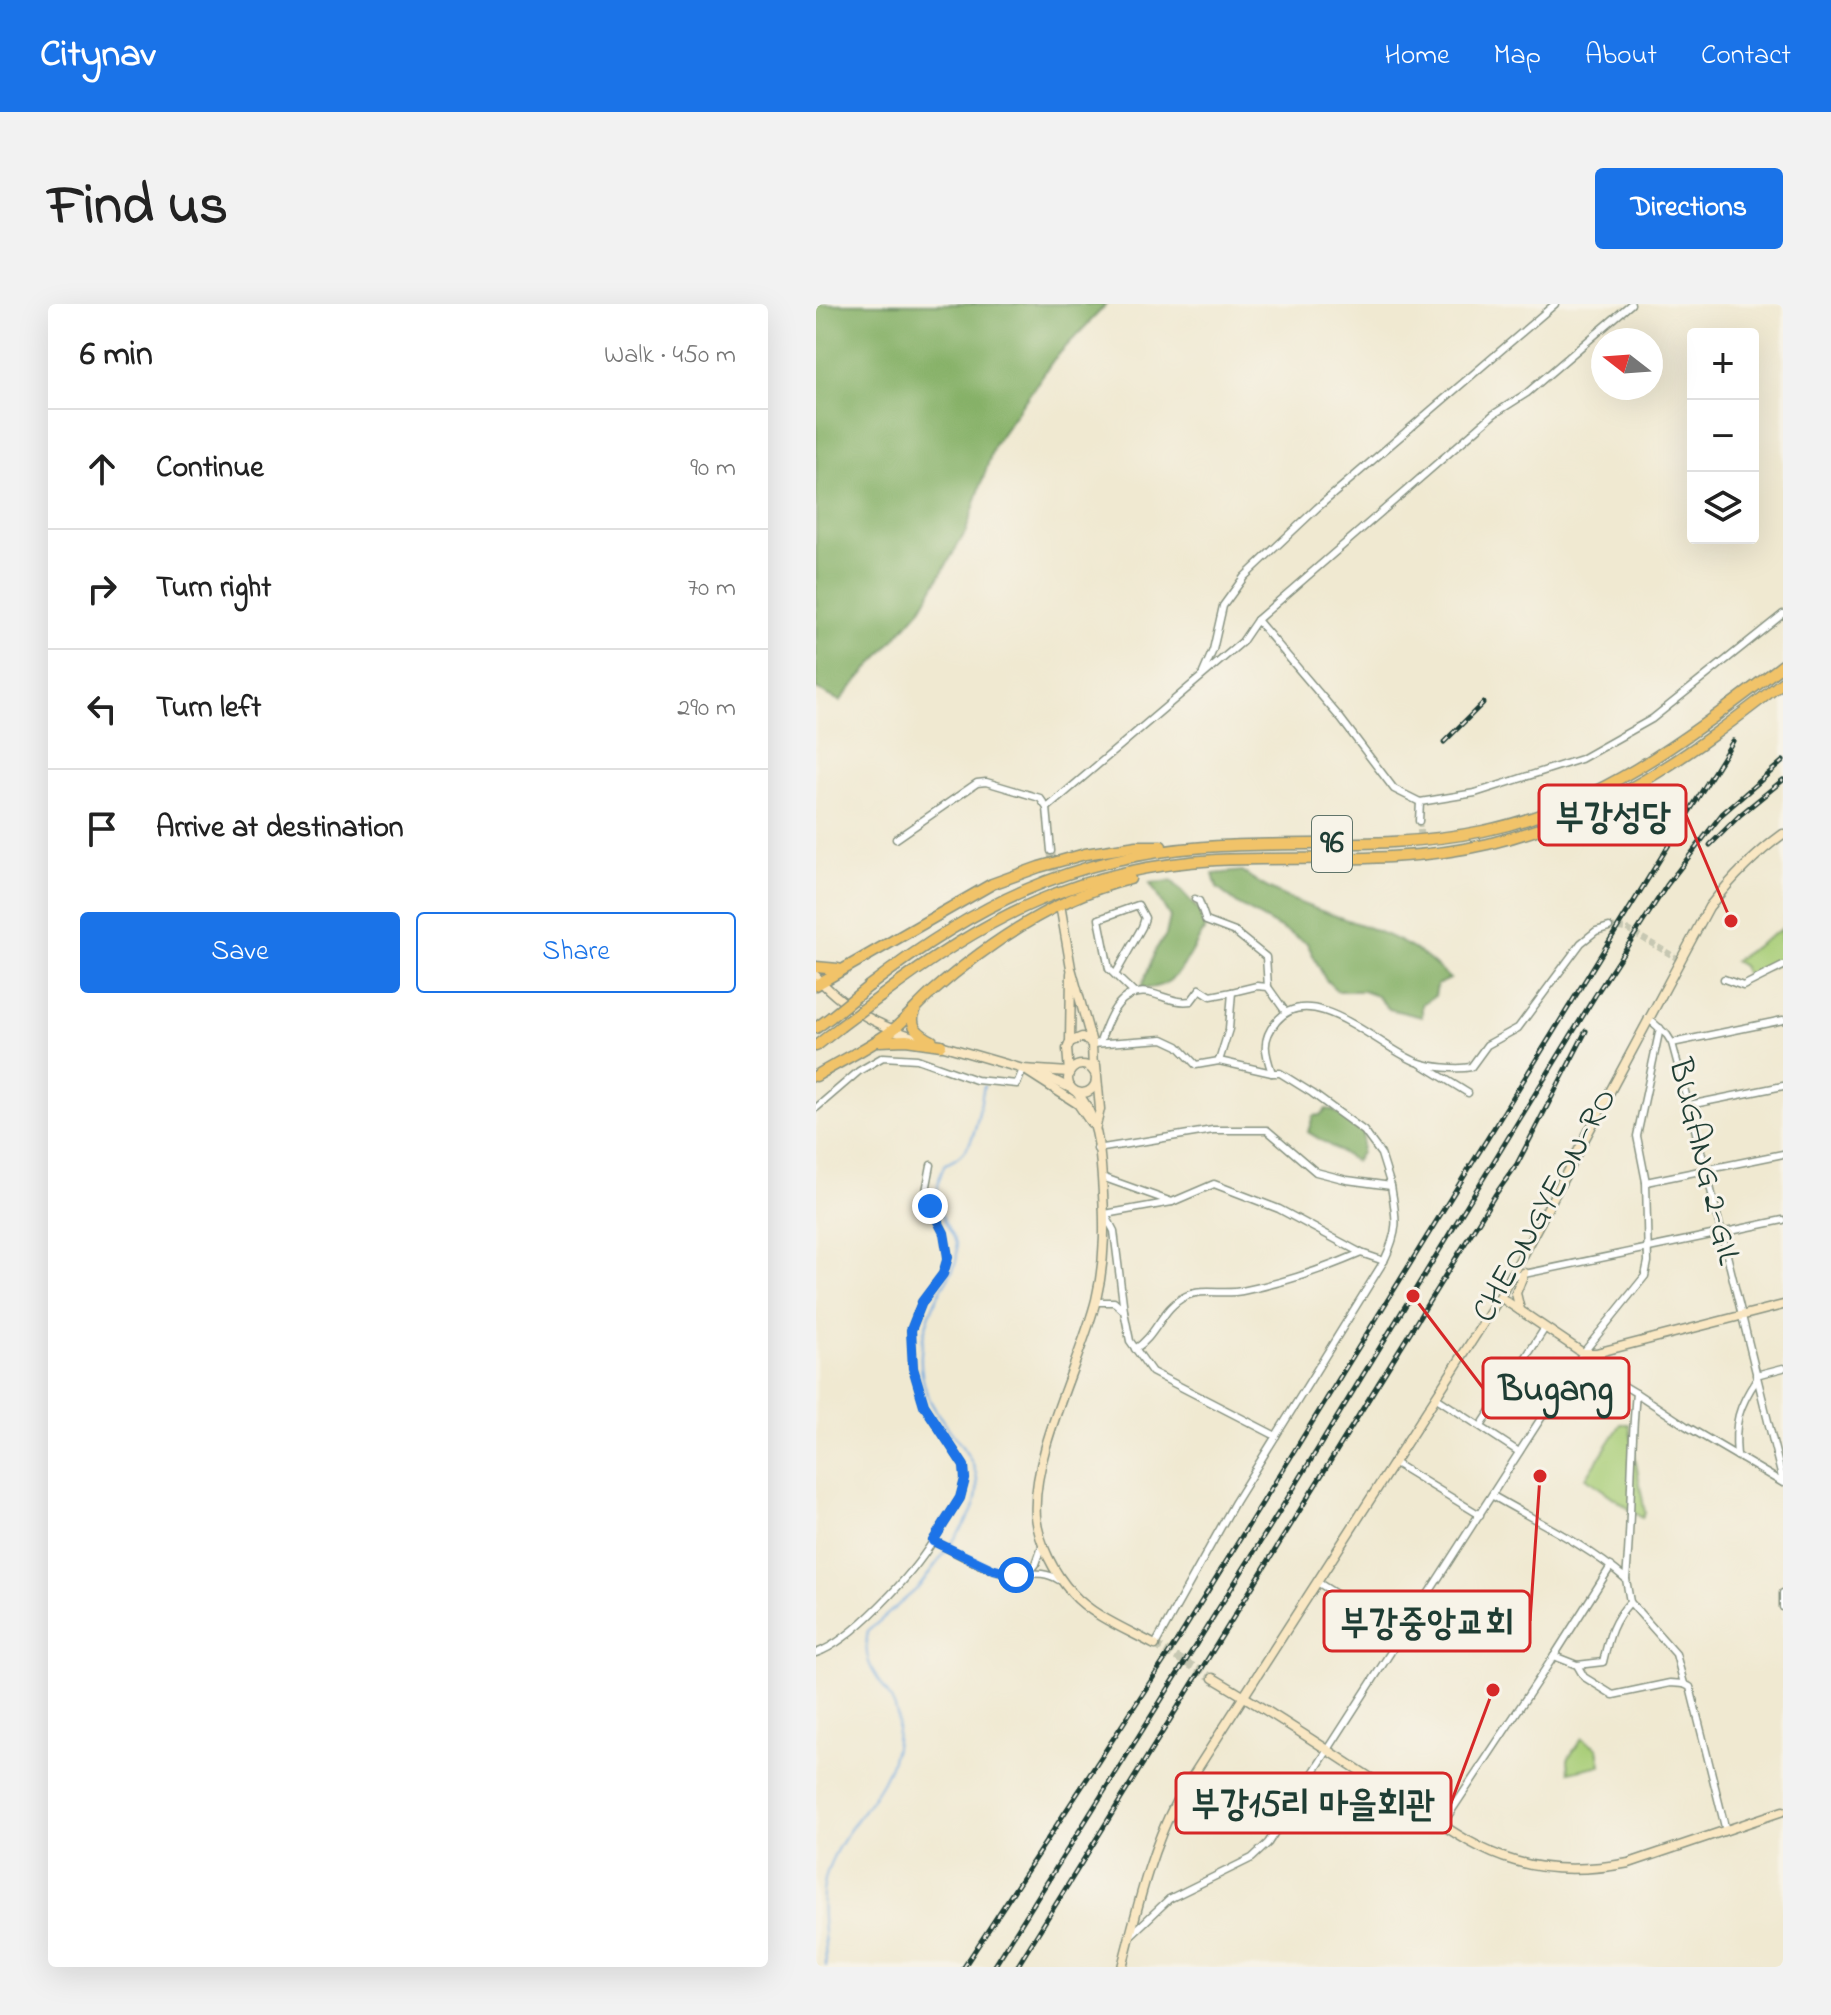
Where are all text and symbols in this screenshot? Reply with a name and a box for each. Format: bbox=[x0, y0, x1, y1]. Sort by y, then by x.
text: Citynav bbox=[40, 28, 156, 84]
text: Home bbox=[1384, 36, 1450, 77]
text: Map bbox=[1494, 36, 1541, 77]
text: About bbox=[1585, 36, 1657, 77]
text: Contact bbox=[1701, 36, 1791, 77]
text: Find us bbox=[48, 168, 228, 249]
button: Directions bbox=[1595, 168, 1783, 249]
north arrow bbox=[1591, 328, 1663, 400]
map controls bbox=[1687, 328, 1759, 544]
button: + bbox=[1687, 328, 1759, 400]
text: 6 min bbox=[80, 331, 153, 381]
text: Walk · 450 m bbox=[604, 337, 736, 375]
button: − bbox=[1687, 400, 1759, 472]
icon: ahead bbox=[80, 447, 124, 491]
text: Continue bbox=[156, 447, 264, 491]
text: 90 m bbox=[690, 450, 736, 488]
button: layers bbox=[1687, 472, 1759, 544]
icon: right bbox=[80, 567, 124, 611]
text: Turn right bbox=[156, 567, 271, 611]
text: 70 m bbox=[687, 570, 736, 608]
icon: left bbox=[80, 687, 124, 731]
text: Turn left bbox=[156, 687, 261, 731]
text: 290 m bbox=[677, 690, 736, 728]
callout: 부강성당 bbox=[1539, 785, 1686, 845]
text: 부강성당 bbox=[1555, 793, 1671, 846]
icon: arrive bbox=[80, 807, 124, 851]
text: Arrive at destination bbox=[156, 807, 404, 851]
road number: 96 bbox=[1312, 816, 1352, 872]
button: Save bbox=[80, 912, 400, 993]
button: Share bbox=[416, 912, 736, 993]
street label: BUGANG 2-GIL bbox=[1653, 1053, 1753, 1271]
street label: CHEONGYEON-RO bbox=[1461, 1080, 1631, 1332]
route end bbox=[912, 1188, 948, 1224]
callout: Bugang bbox=[1483, 1358, 1629, 1418]
text: Bugang bbox=[1497, 1365, 1613, 1419]
route start bbox=[998, 1557, 1034, 1593]
callout: 부강중앙교회 bbox=[1324, 1591, 1530, 1651]
text: 부강중앙교회 bbox=[1340, 1599, 1514, 1652]
callout: 부강15리 마을회관 bbox=[1176, 1773, 1451, 1833]
text: 부강15리 마을회관 bbox=[1191, 1780, 1435, 1833]

